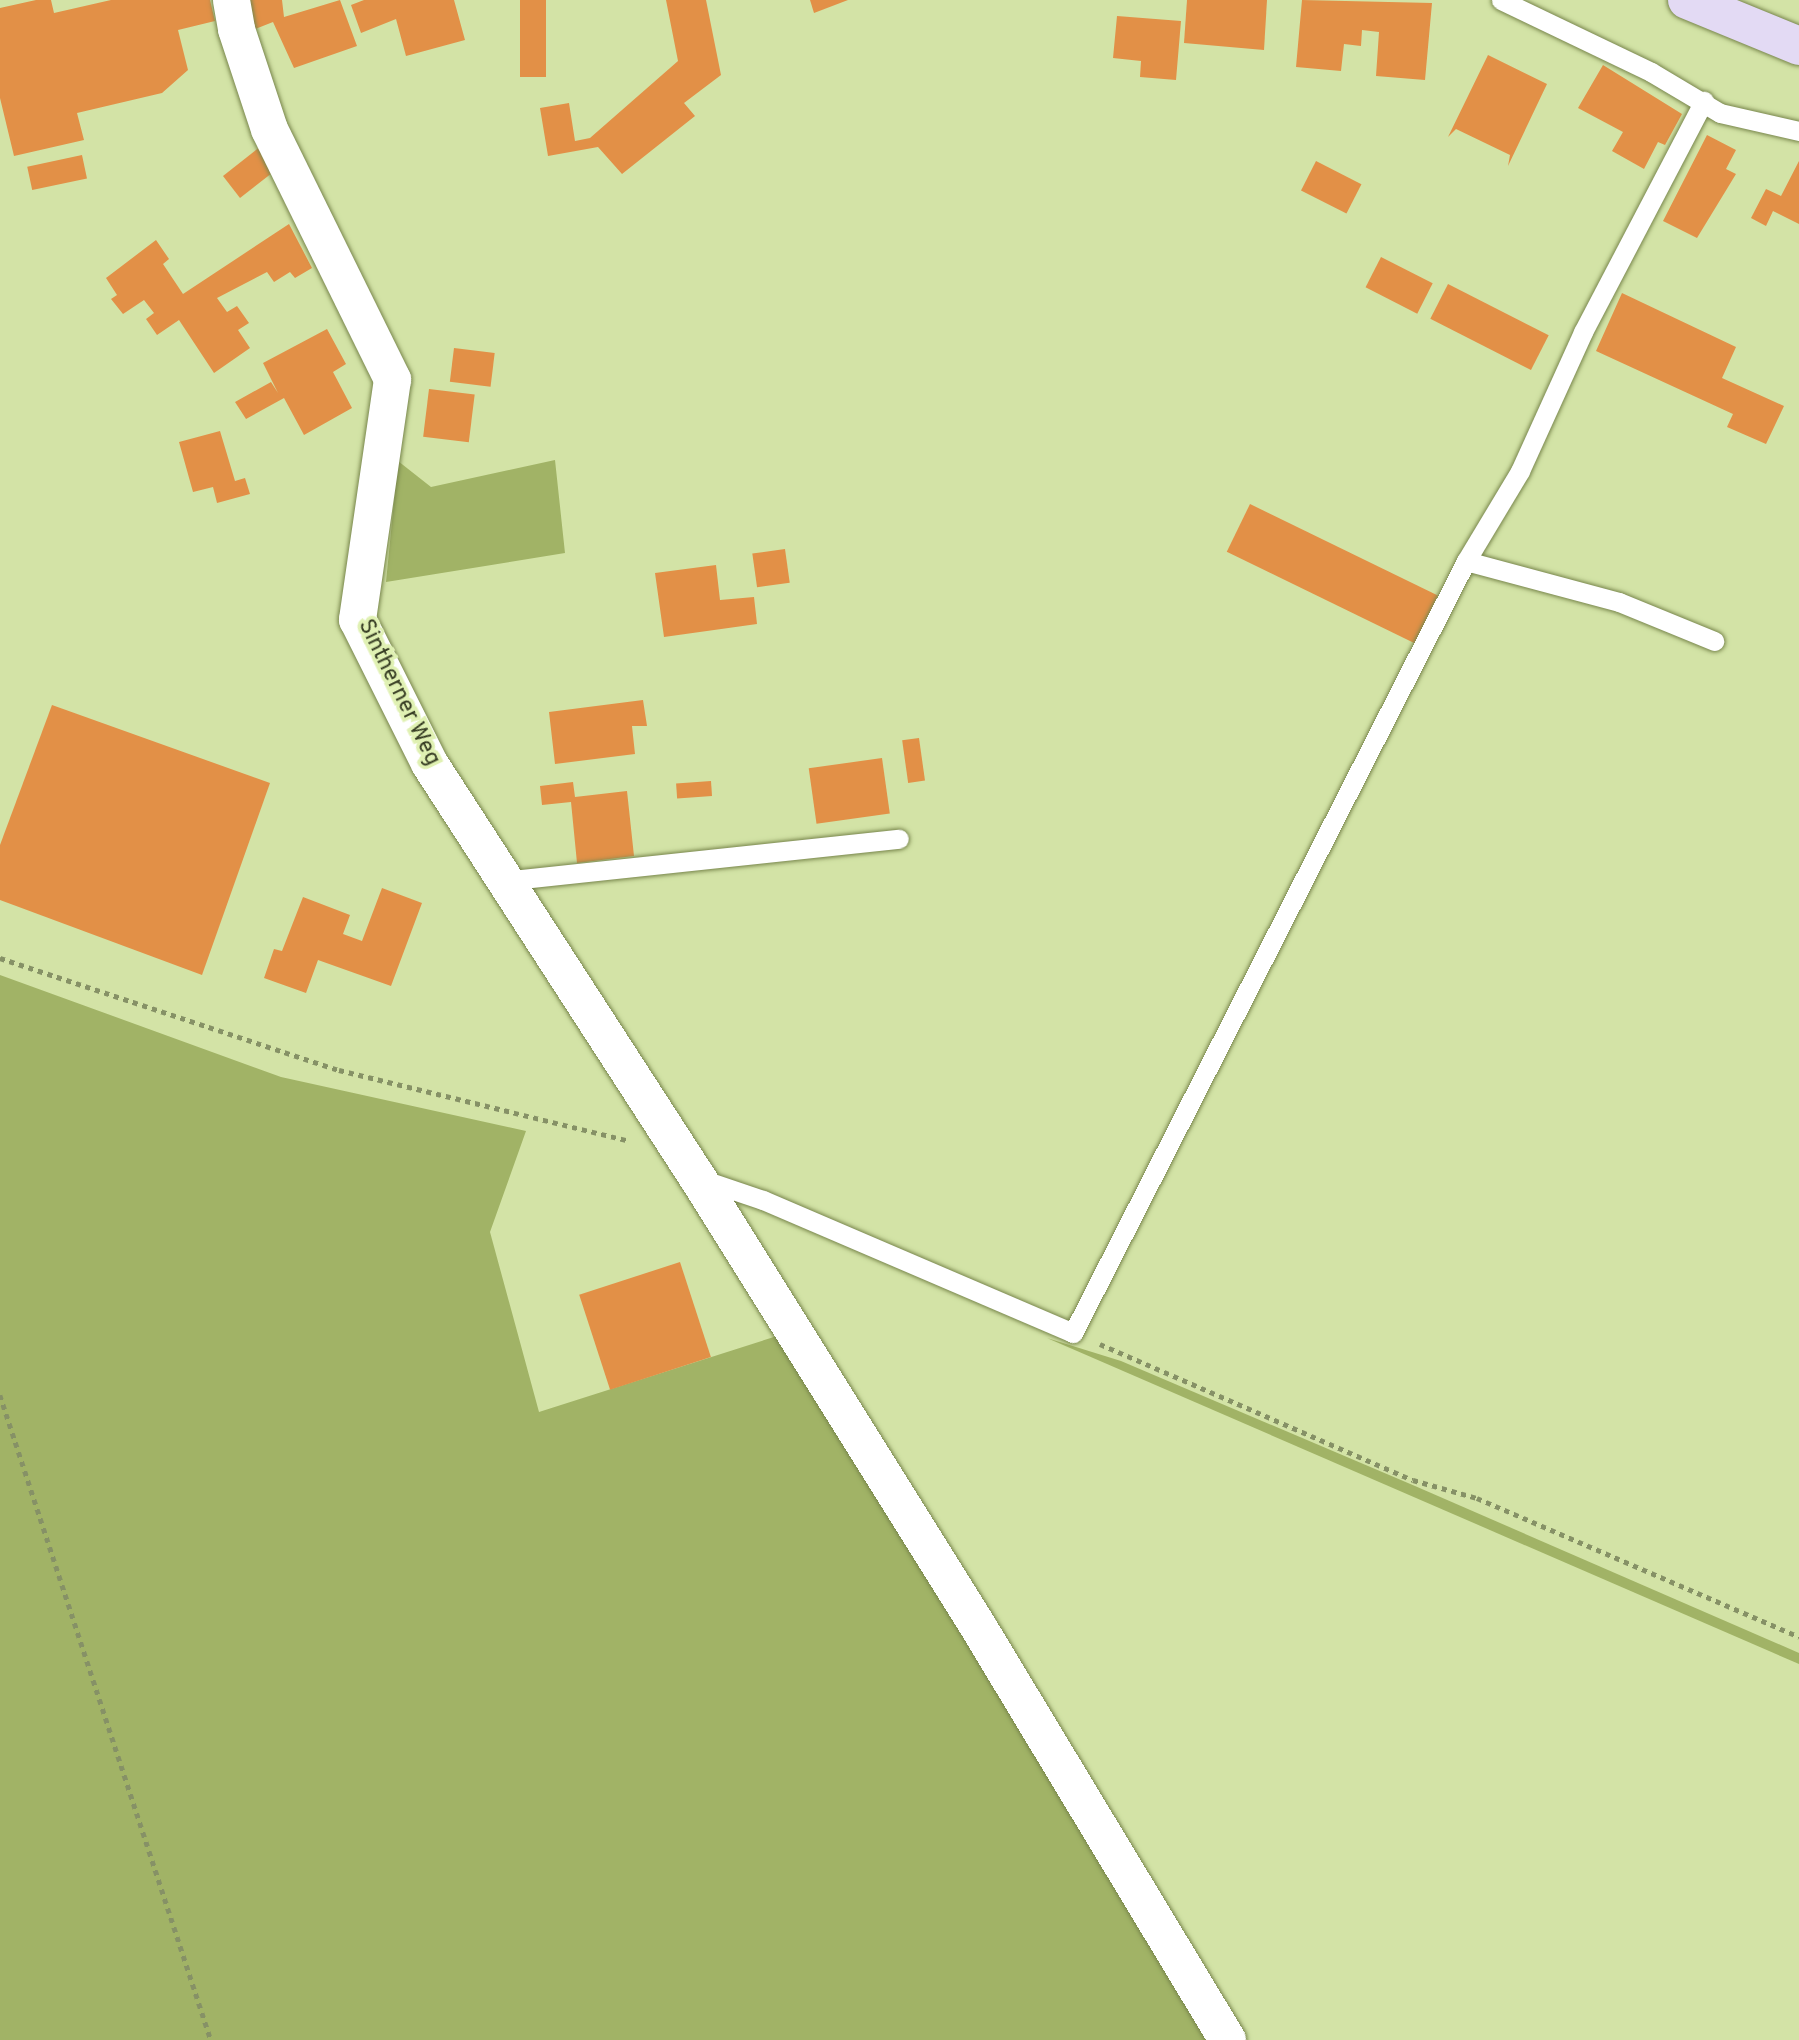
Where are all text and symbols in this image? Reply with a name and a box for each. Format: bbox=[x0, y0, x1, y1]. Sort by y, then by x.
street label: Sintherner Weg bbox=[351, 615, 445, 771]

